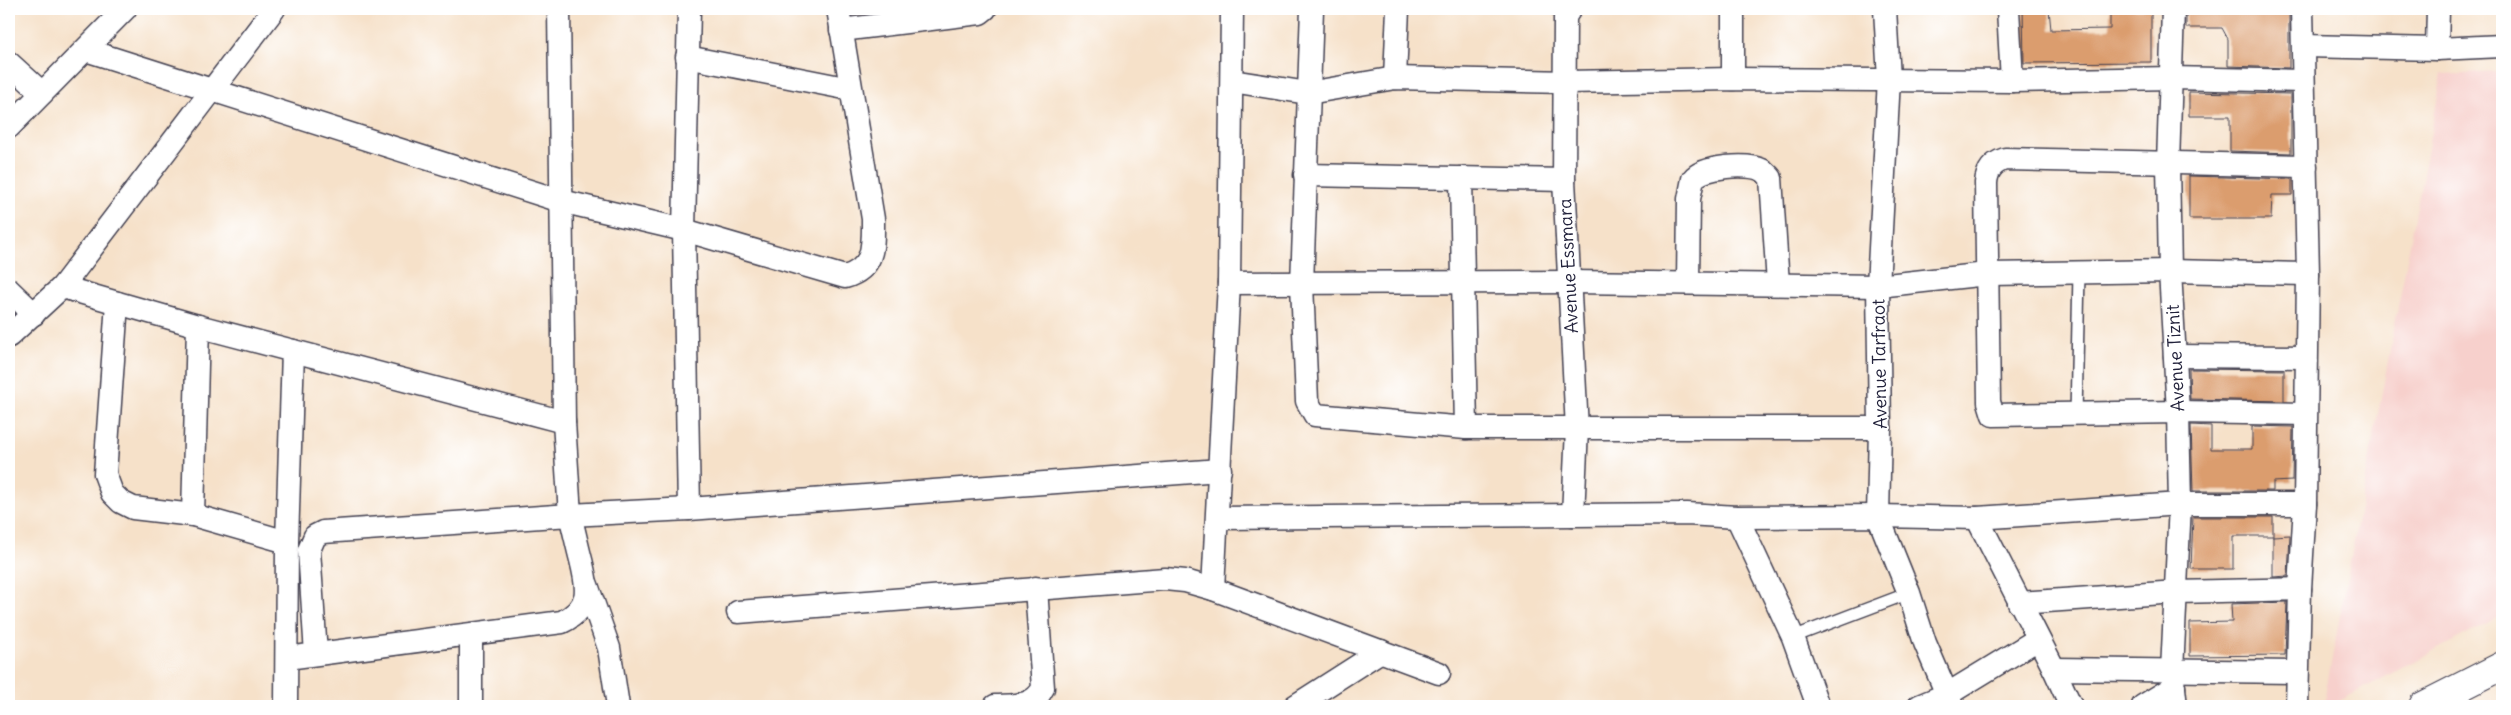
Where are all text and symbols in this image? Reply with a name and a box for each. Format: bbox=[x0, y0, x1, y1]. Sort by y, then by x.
street label: Avenue Essmara bbox=[1553, 198, 1583, 334]
street label: Avenue Tarfraot bbox=[1866, 299, 1892, 429]
street label: Avenue Tiznit bbox=[2161, 304, 2189, 412]

